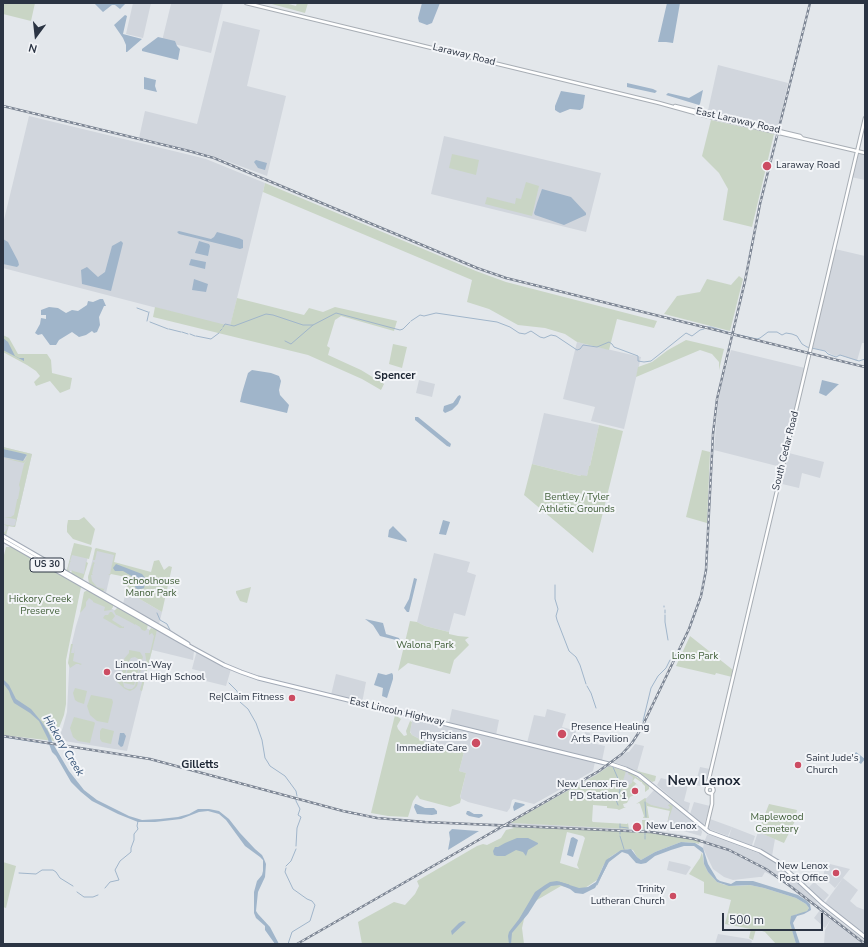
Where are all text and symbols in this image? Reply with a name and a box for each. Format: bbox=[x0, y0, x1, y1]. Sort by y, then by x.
north arrow bbox=[16, 16, 56, 56]
text: N bbox=[27, 40, 39, 56]
street label: Laraway Road bbox=[431, 41, 497, 69]
street label: East Laraway Road bbox=[695, 105, 781, 137]
marker: Laraway Road bbox=[761, 160, 773, 172]
place label: Laraway Road bbox=[776, 160, 840, 172]
district label: Spencer bbox=[374, 369, 416, 383]
street label: South Cedar Road bbox=[770, 410, 802, 492]
park label: Bentley / Tyler Athletic Grounds bbox=[539, 492, 615, 516]
road number: US 30 bbox=[30, 558, 64, 572]
park label: Schoolhouse Manor Park bbox=[122, 576, 180, 600]
park label: Hickory Creek Preserve bbox=[9, 594, 71, 618]
park label: Walona Park bbox=[396, 640, 454, 652]
park label: Lions Park bbox=[672, 651, 718, 663]
place label: Lincoln-Way Central High School bbox=[115, 660, 205, 684]
marker: Lincoln-Way Central High School bbox=[102, 667, 112, 677]
place label: Re|Claim Fitness bbox=[209, 692, 284, 704]
marker: Re|Claim Fitness bbox=[287, 693, 297, 703]
street label: East Lincoln Highway bbox=[349, 695, 445, 729]
water label: Hickory Creek bbox=[40, 713, 86, 779]
place label: Presence Healing Arts Pavilion bbox=[571, 722, 649, 746]
marker: Presence Healing Arts Pavilion bbox=[556, 728, 568, 740]
place label: Physicians Immediate Care bbox=[397, 731, 467, 754]
marker: Physicians Immediate Care bbox=[470, 737, 482, 749]
place label: Saint Jude's Church bbox=[806, 753, 859, 776]
district label: Gilletts bbox=[181, 758, 219, 772]
marker: Saint Jude's Church bbox=[793, 760, 803, 770]
district label: New Lenox bbox=[668, 774, 740, 790]
place label: New Lenox Fire PD Station 1 bbox=[557, 779, 627, 802]
marker: New Lenox Fire PD Station 1 bbox=[630, 786, 640, 796]
park label: Maplewood Cemetery bbox=[750, 812, 804, 836]
marker: New Lenox bbox=[631, 821, 643, 833]
place label: New Lenox bbox=[646, 821, 697, 833]
place label: New Lenox Post Office bbox=[777, 861, 828, 884]
marker: New Lenox Post Office bbox=[831, 868, 841, 878]
place label: Trinity Lutheran Church bbox=[591, 884, 665, 908]
marker: Trinity Lutheran Church bbox=[668, 891, 678, 901]
scale bar bbox=[724, 905, 825, 931]
text: 500 m bbox=[729, 912, 764, 928]

